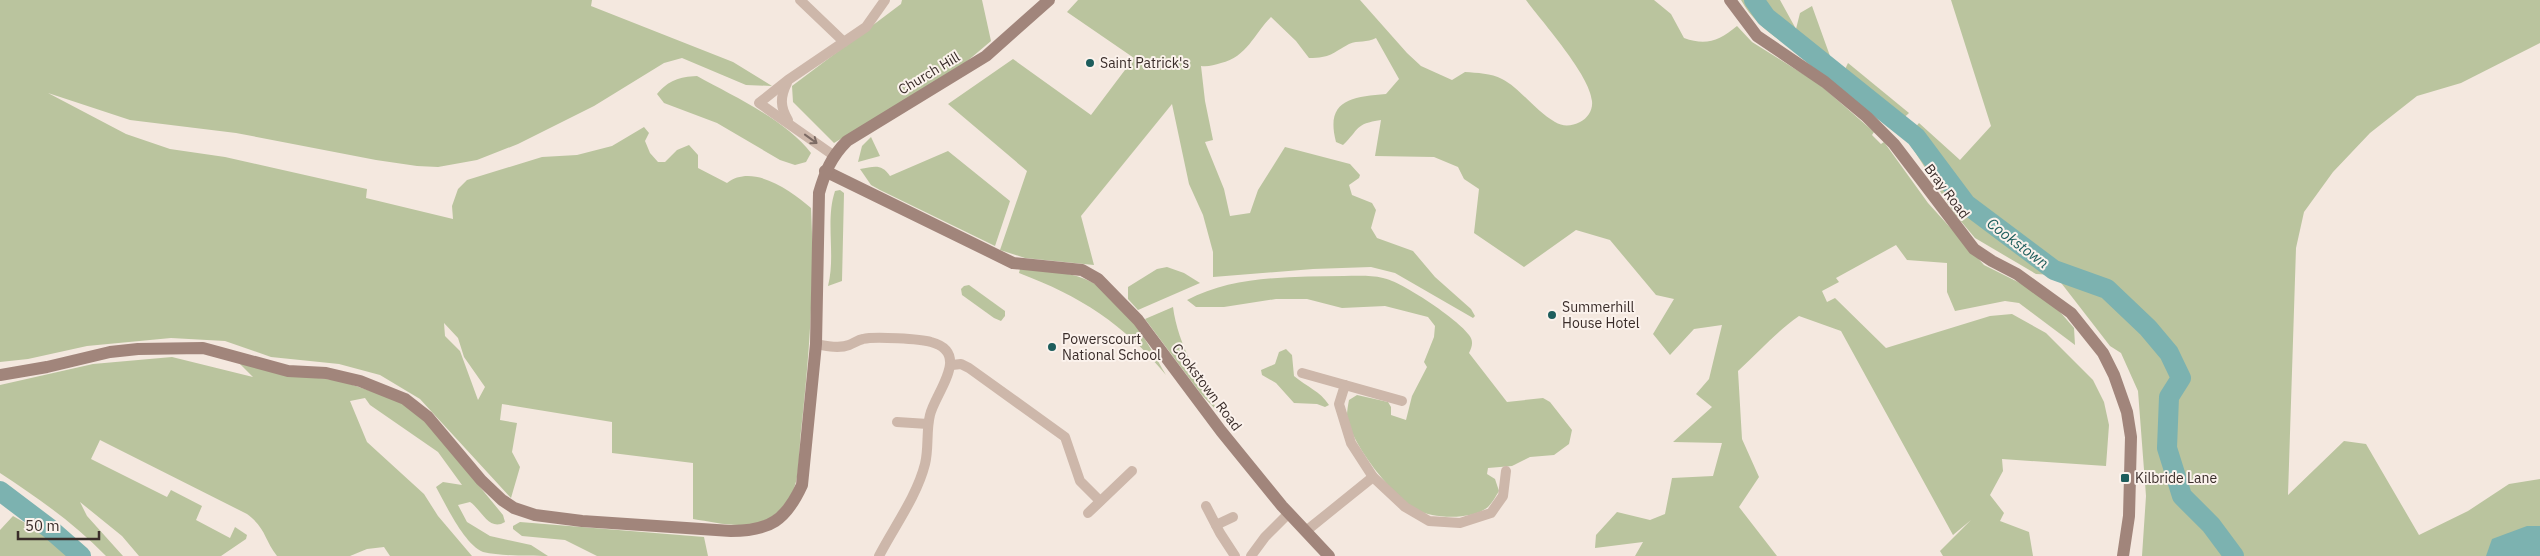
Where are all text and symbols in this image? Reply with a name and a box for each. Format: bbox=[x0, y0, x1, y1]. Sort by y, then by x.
street label: Church Hill bbox=[895, 47, 963, 98]
place label: Saint Patrick's bbox=[1100, 54, 1189, 72]
marker: Saint Patrick's bbox=[1084, 57, 1096, 69]
one-way arrow bbox=[803, 133, 817, 144]
street label: Bray Road bbox=[1921, 160, 1973, 222]
water label: Cookstown bbox=[1983, 214, 2053, 272]
place label: Summerhill House Hotel bbox=[1562, 298, 1640, 332]
marker: Summerhill House Hotel bbox=[1546, 309, 1558, 321]
place label: Powerscourt National School bbox=[1062, 330, 1161, 364]
street label: Cookstown Road bbox=[1168, 340, 1246, 434]
marker: Powerscourt National School bbox=[1046, 341, 1058, 353]
place label: Kilbride Lane bbox=[2135, 469, 2217, 487]
marker: Kilbride Lane bbox=[2119, 472, 2131, 484]
scale bar bbox=[18, 508, 99, 540]
text: 50 m bbox=[25, 516, 60, 535]

